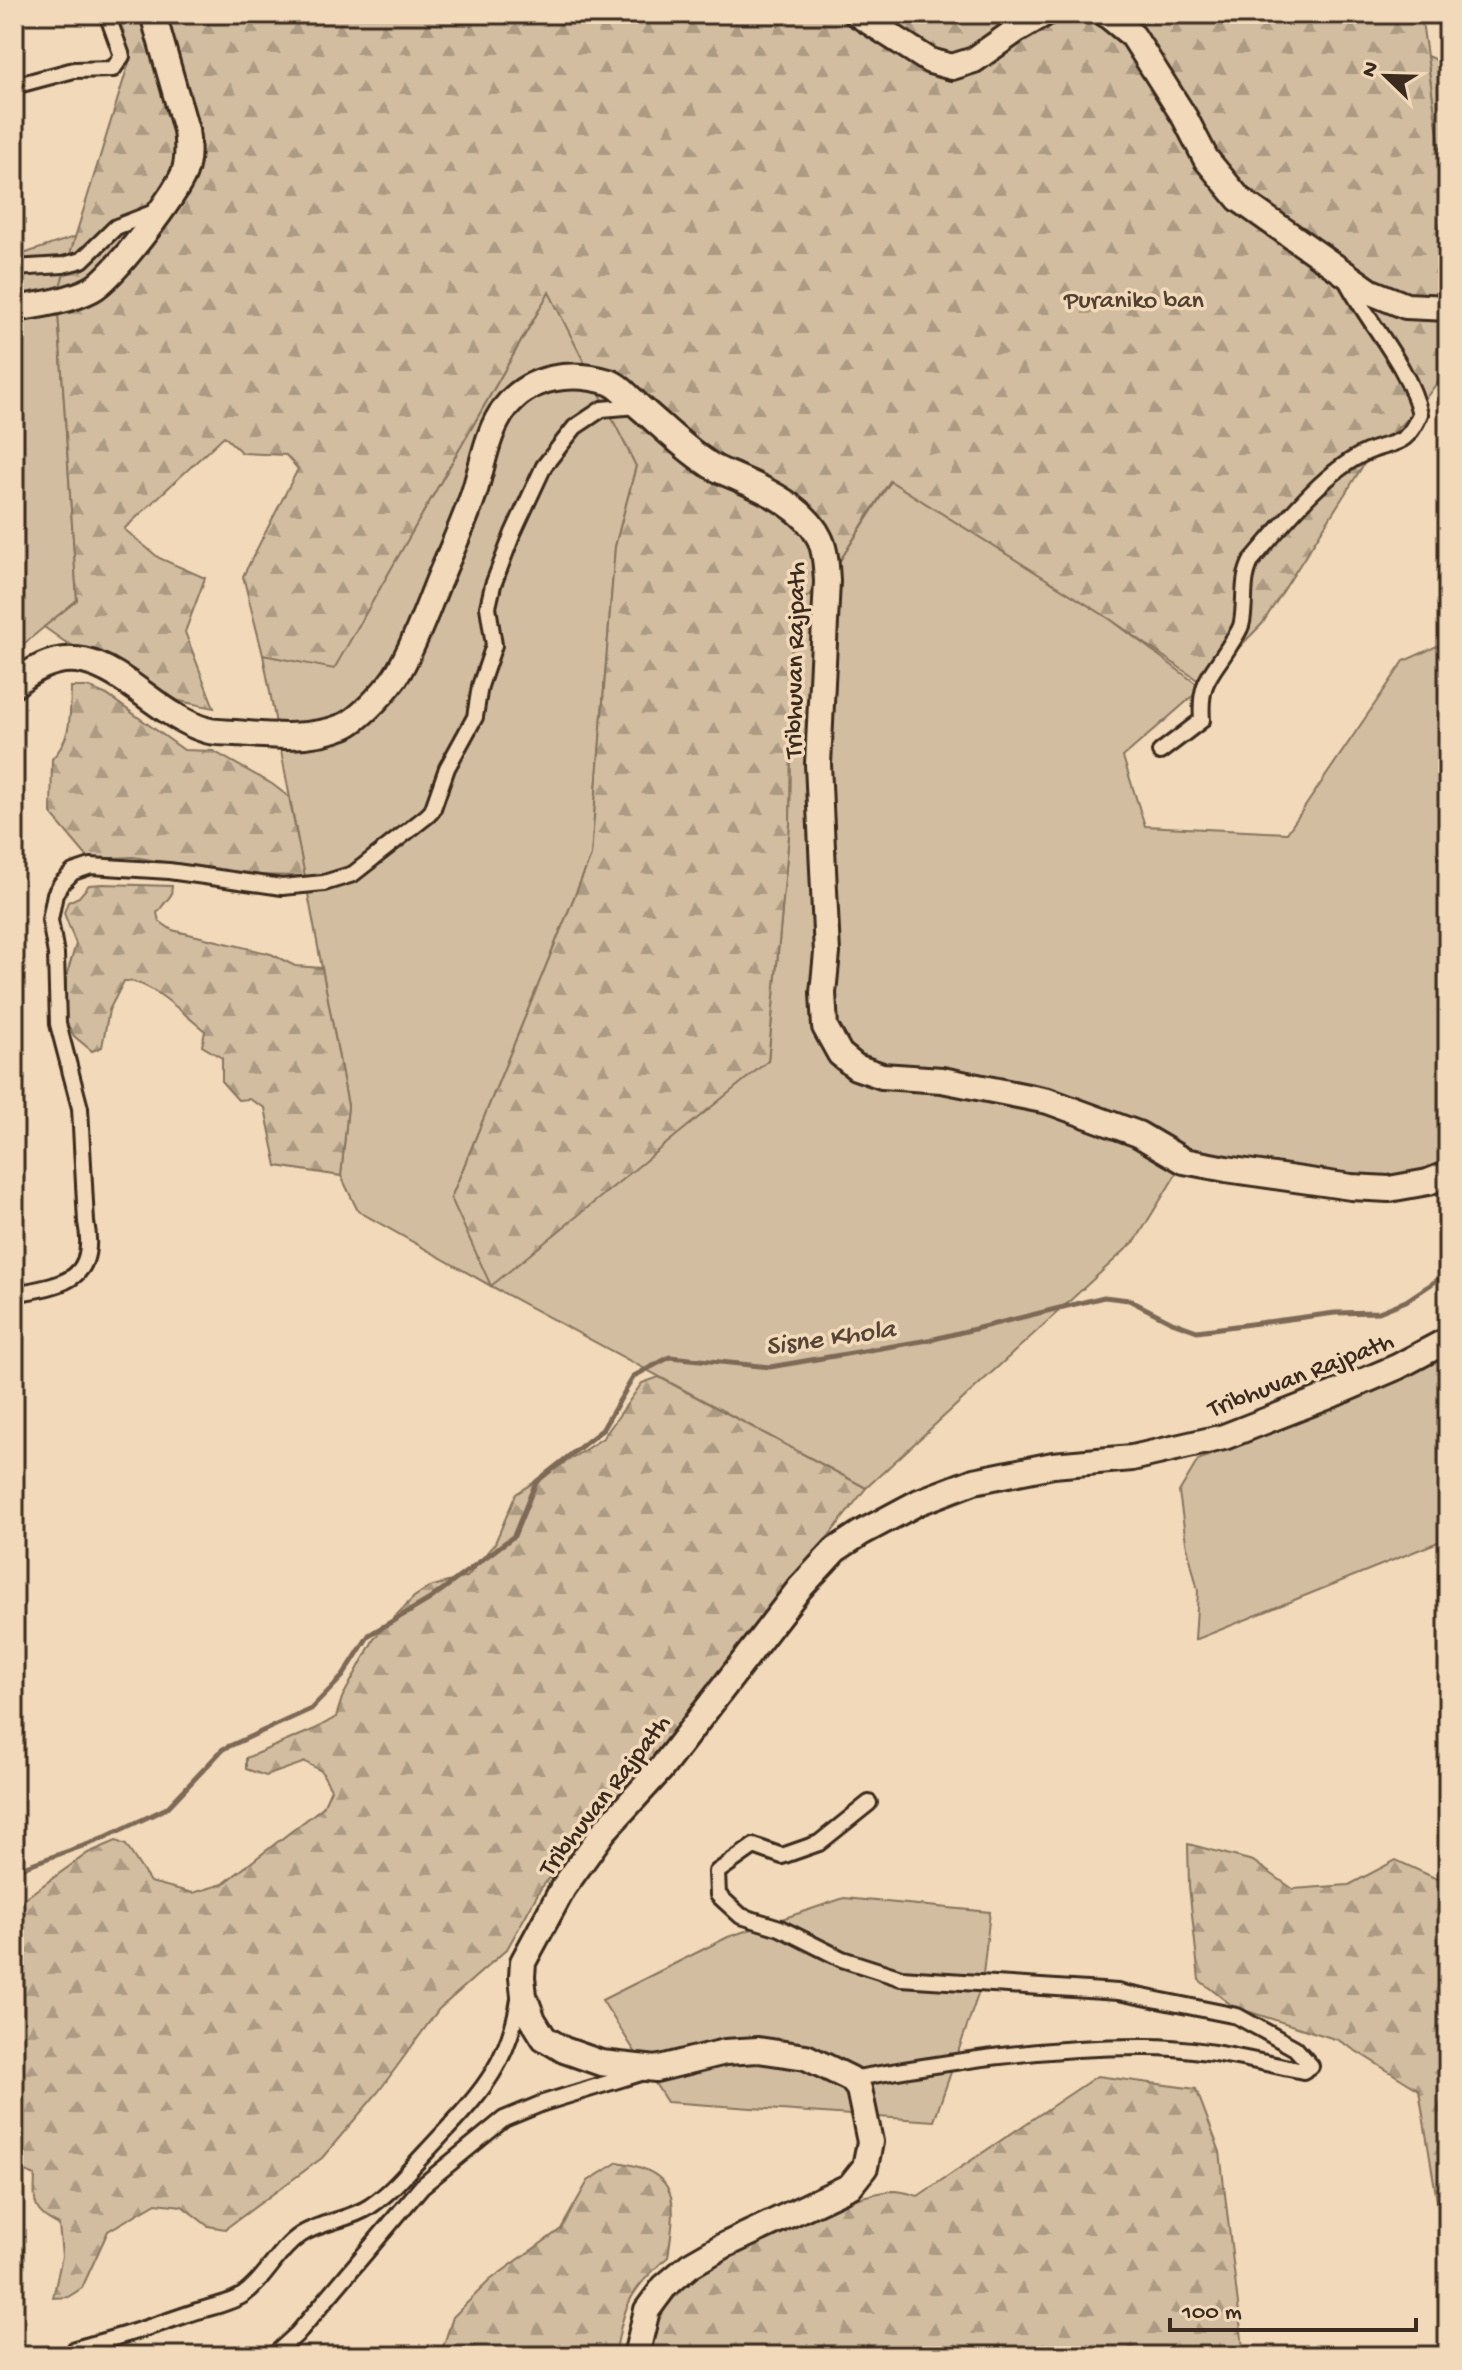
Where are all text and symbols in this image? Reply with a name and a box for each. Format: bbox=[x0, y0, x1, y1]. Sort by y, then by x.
north arrow bbox=[1346, 36, 1426, 116]
text: N bbox=[1356, 58, 1386, 81]
park label: Puraniko ban bbox=[1063, 287, 1205, 318]
street label: Tribhuvan Rajpath bbox=[780, 562, 815, 761]
water label: Sisne Khola bbox=[764, 1314, 899, 1365]
street label: Tribhuvan Rajpath bbox=[1202, 1327, 1399, 1428]
street label: Tribhuvan Rajpath bbox=[533, 1710, 679, 1885]
scale bar bbox=[1170, 2282, 1416, 2332]
text: 100 m bbox=[1181, 2299, 1242, 2328]

